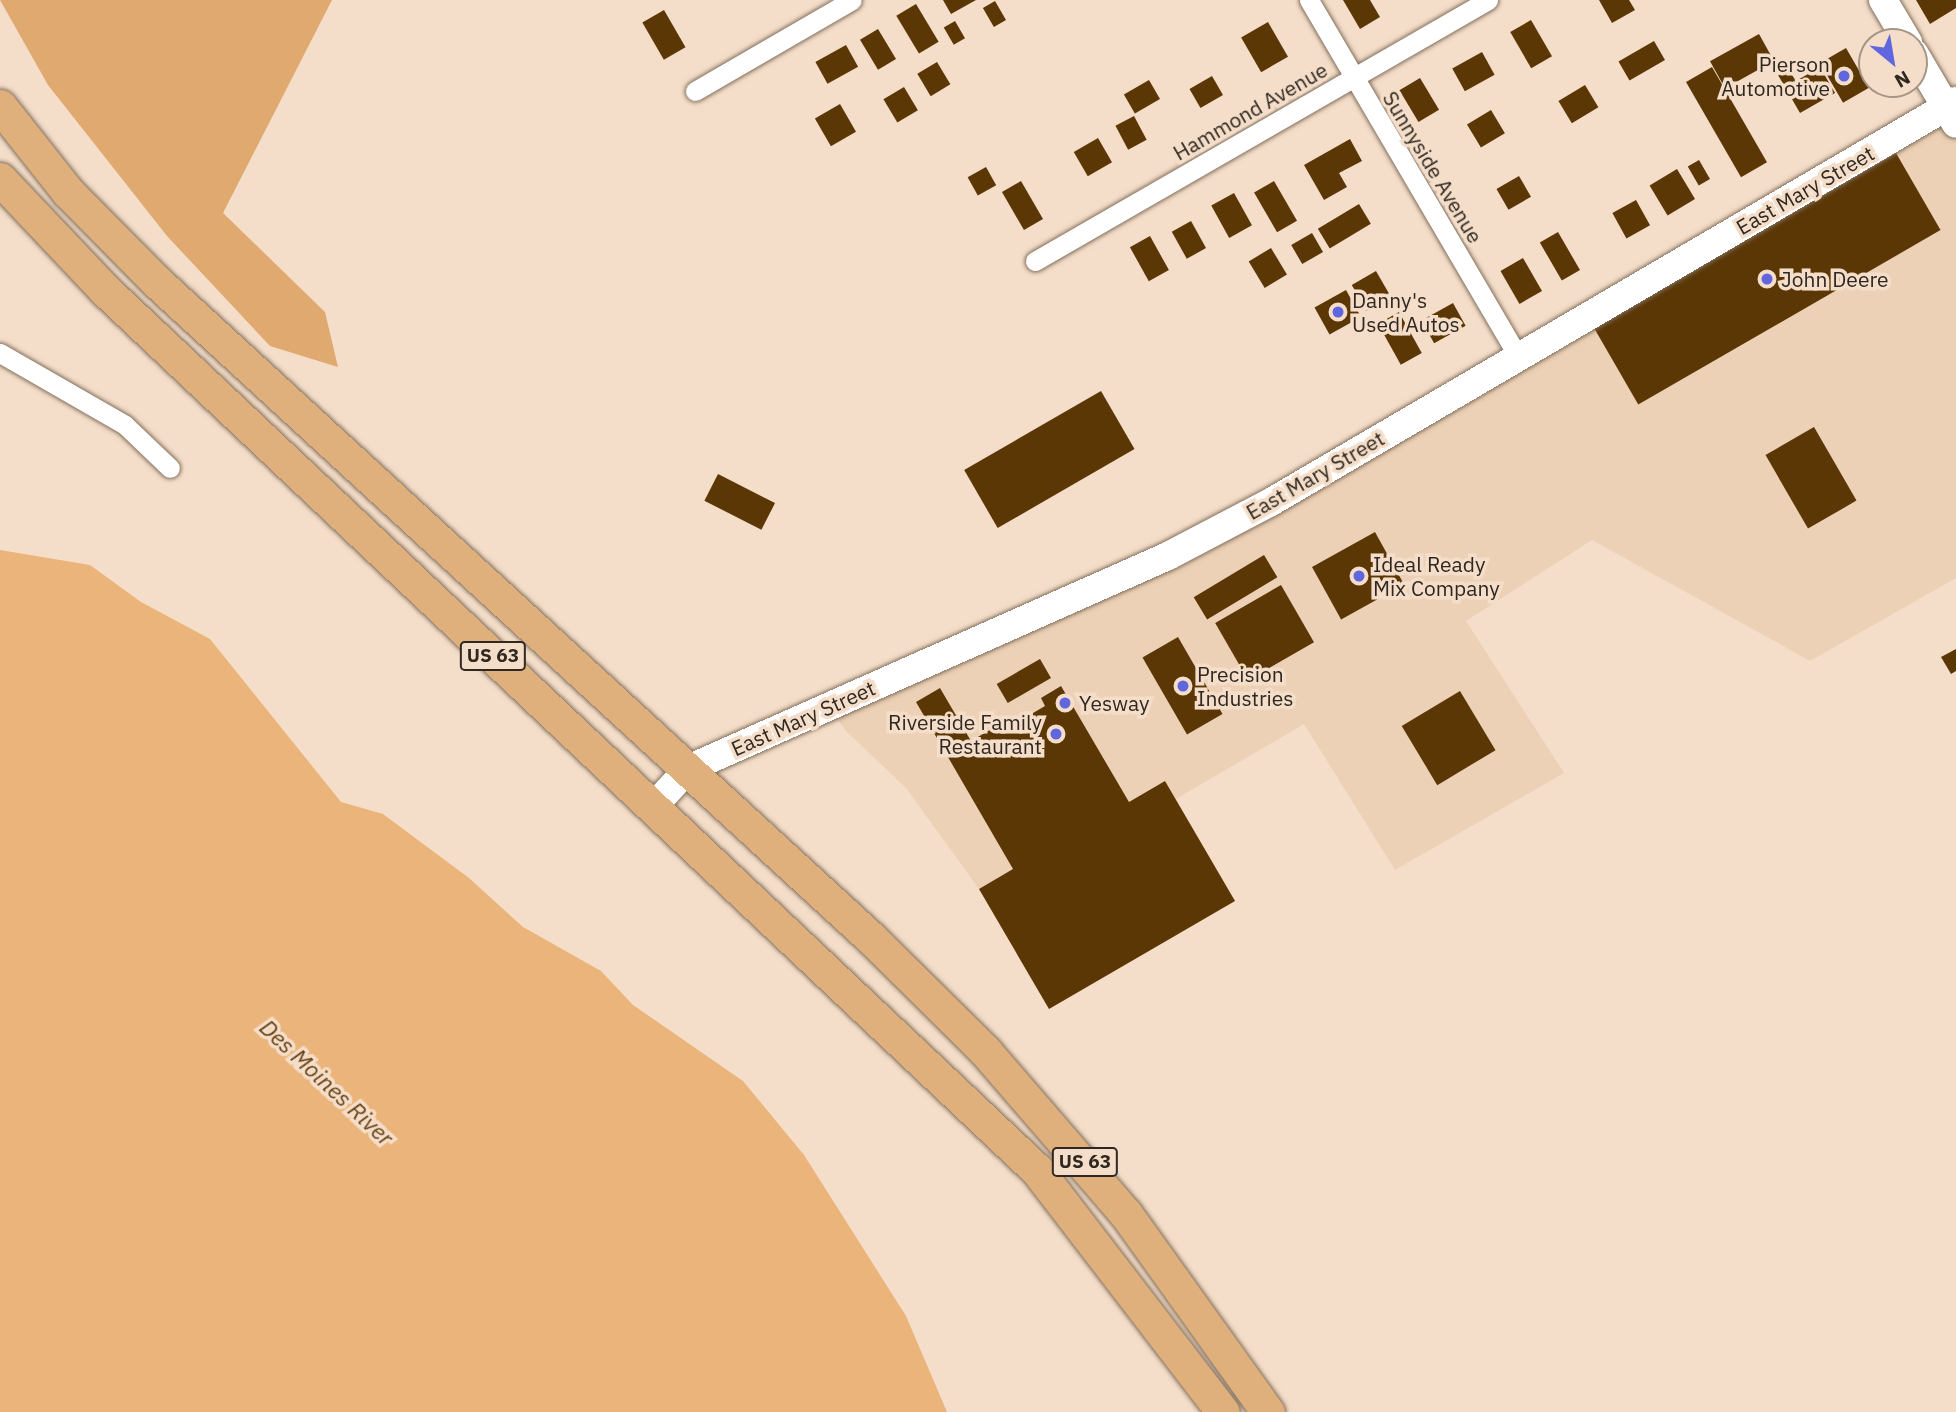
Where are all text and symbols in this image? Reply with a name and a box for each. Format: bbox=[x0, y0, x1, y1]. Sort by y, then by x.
north arrow bbox=[1858, 28, 1928, 98]
place label: Pierson Automotive bbox=[1721, 51, 1830, 101]
street label: Hammond Avenue bbox=[1168, 57, 1332, 165]
text: N bbox=[1891, 66, 1914, 93]
marker: Pierson Automotive bbox=[1836, 68, 1852, 84]
street label: Sunnyside Avenue bbox=[1378, 87, 1488, 247]
street label: East Mary Street bbox=[1732, 140, 1878, 240]
place label: John Deere bbox=[1781, 266, 1889, 292]
marker: John Deere bbox=[1759, 271, 1775, 287]
place label: Danny's Used Autos bbox=[1352, 287, 1460, 337]
marker: Danny's Used Autos bbox=[1330, 304, 1346, 320]
street label: East Mary Street bbox=[1242, 425, 1388, 525]
place label: Ideal Ready Mix Company bbox=[1373, 551, 1500, 601]
marker: Ideal Ready Mix Company bbox=[1351, 568, 1367, 584]
road number: US 63 bbox=[460, 640, 526, 671]
place label: Precision Industries bbox=[1197, 661, 1294, 711]
street label: East Mary Street bbox=[727, 675, 879, 761]
marker: Precision Industries bbox=[1175, 678, 1191, 694]
place label: Yesway bbox=[1079, 690, 1149, 716]
marker: Yesway bbox=[1057, 695, 1073, 711]
place label: Riverside Family Restaurant bbox=[888, 709, 1042, 759]
marker: Riverside Family Restaurant bbox=[1048, 726, 1064, 742]
water label: Des Moines River bbox=[255, 1013, 399, 1151]
road number: US 63 bbox=[1052, 1146, 1118, 1178]

